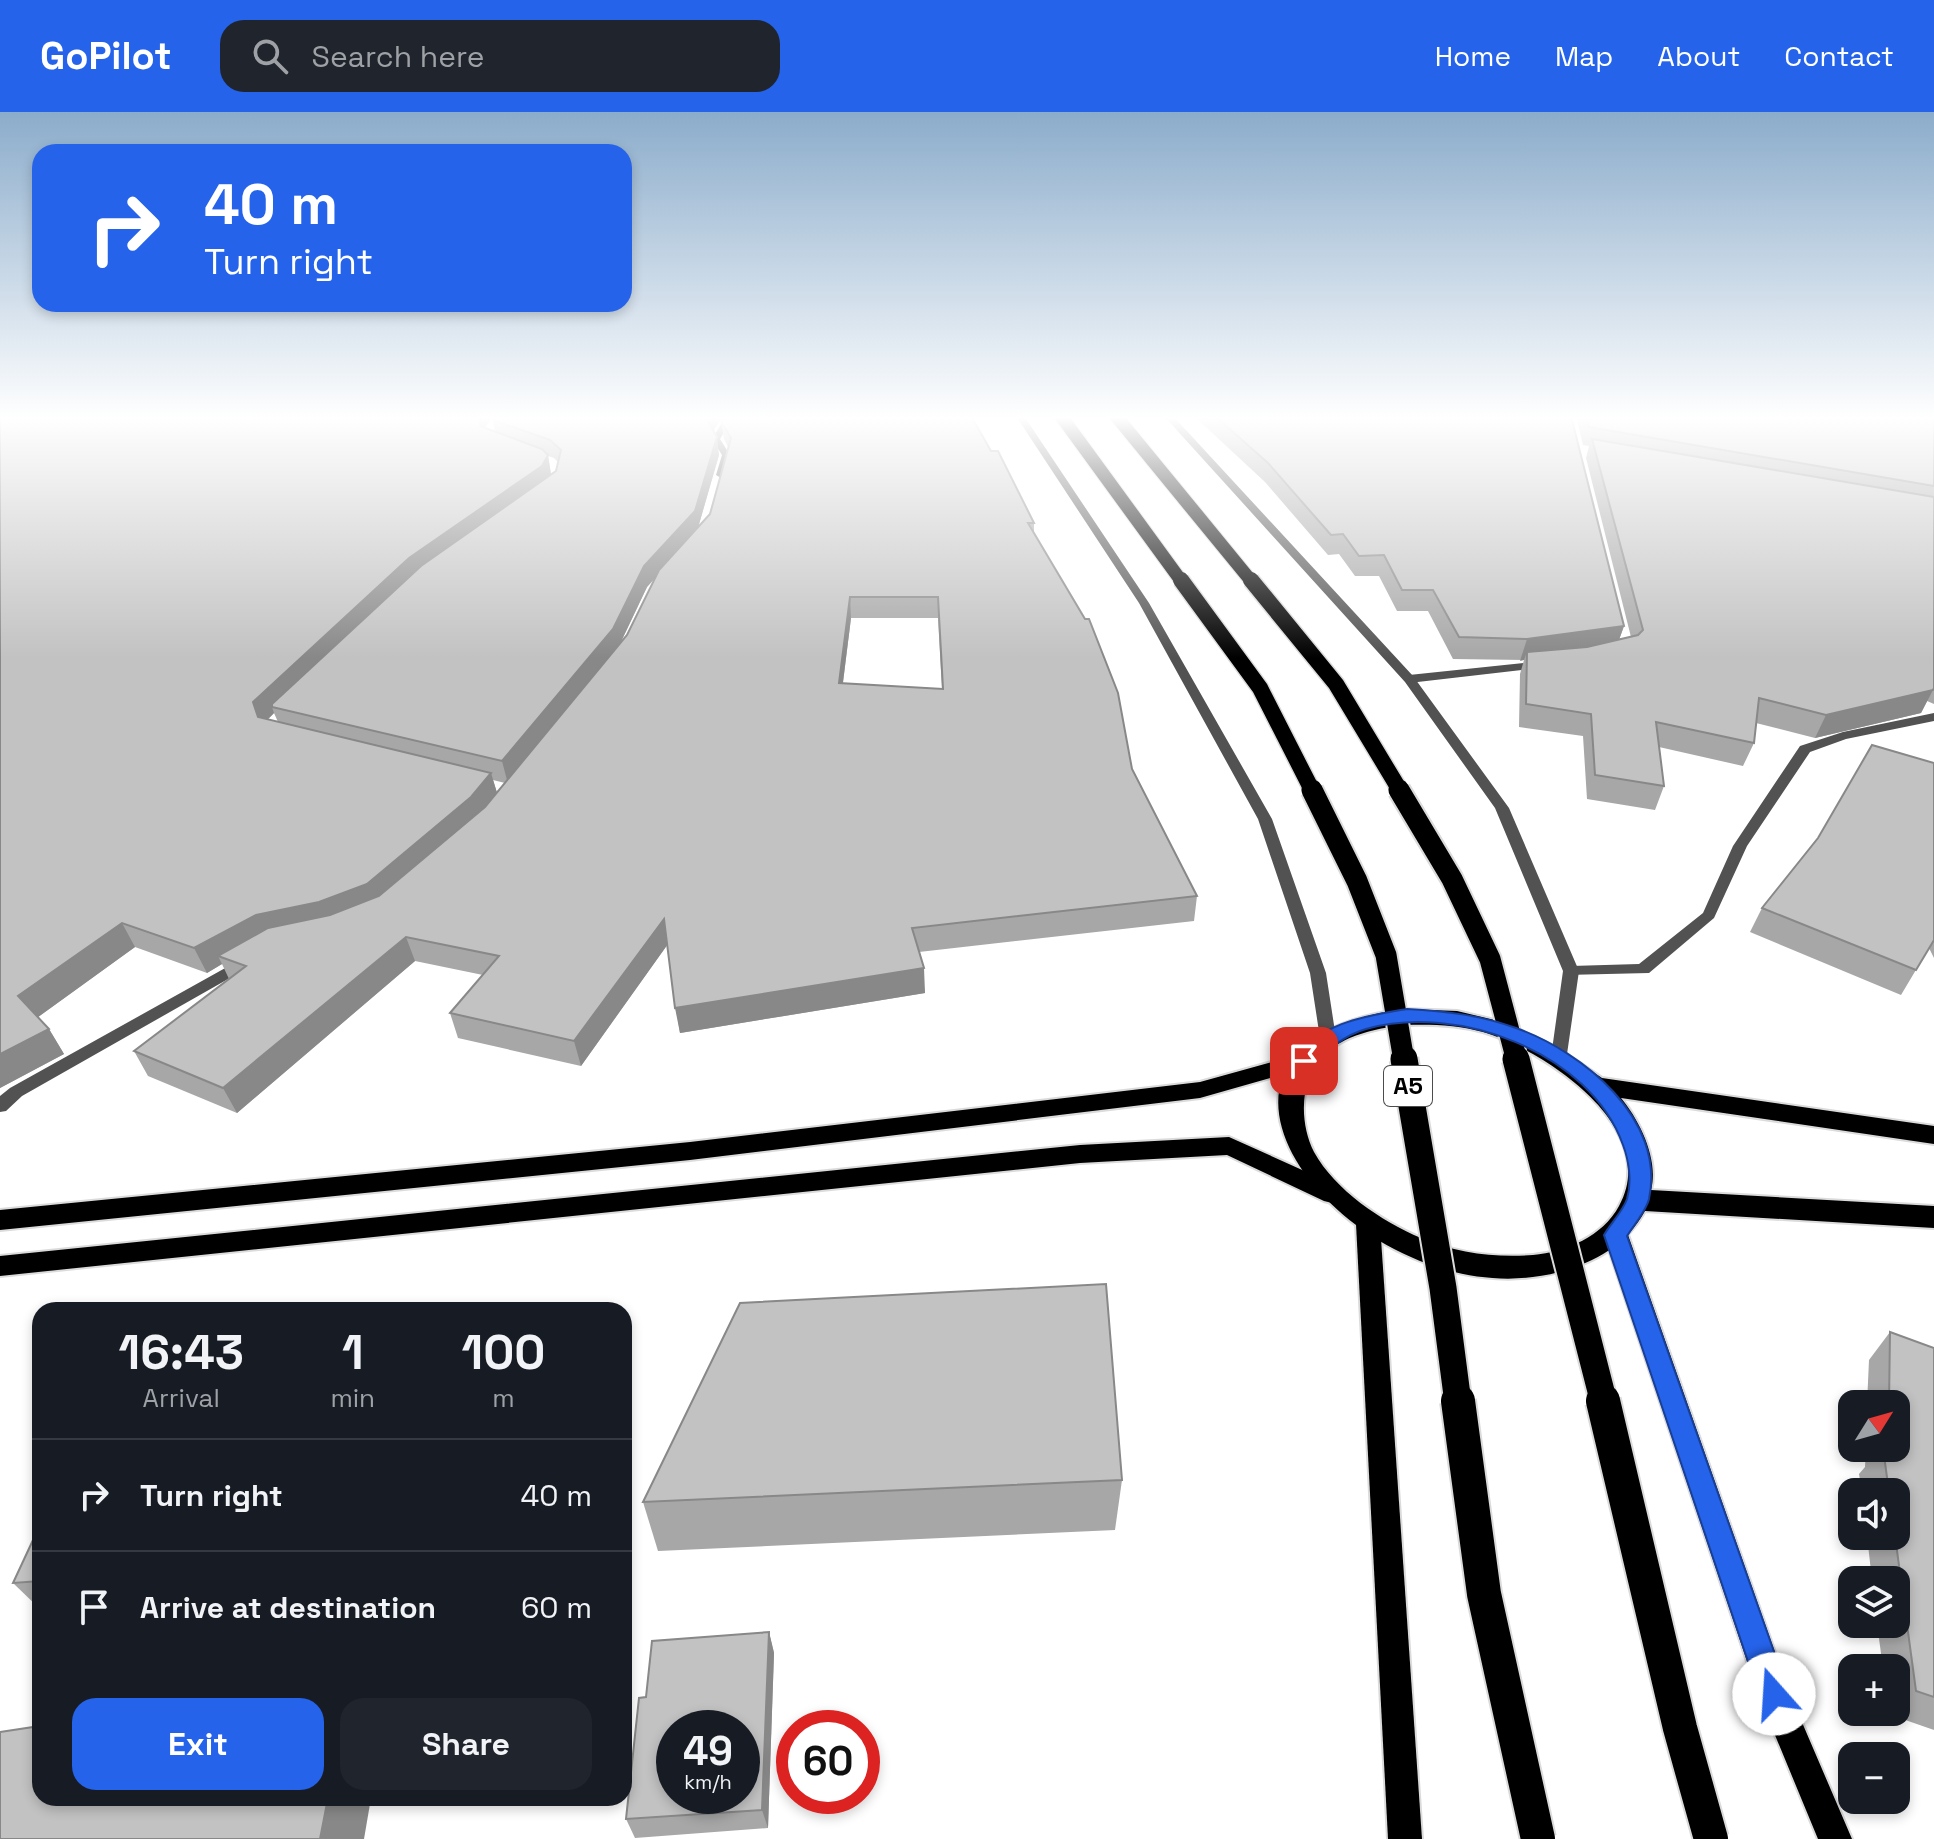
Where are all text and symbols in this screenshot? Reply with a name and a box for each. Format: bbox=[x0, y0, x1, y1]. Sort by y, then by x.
search box bbox=[220, 20, 780, 92]
text: GoPilot bbox=[40, 32, 172, 80]
icon: search bbox=[248, 34, 292, 78]
text: Search here bbox=[312, 37, 484, 76]
text: Home bbox=[1435, 38, 1511, 74]
text: Map bbox=[1555, 38, 1613, 74]
text: About bbox=[1657, 38, 1740, 74]
text: Contact bbox=[1784, 38, 1894, 74]
text: 40 m bbox=[204, 169, 338, 240]
icon: right bbox=[72, 176, 176, 280]
text: Turn right bbox=[204, 239, 373, 285]
pin bbox=[1270, 1027, 1338, 1095]
icon: arrive bbox=[1282, 1039, 1326, 1083]
road number: A5 bbox=[1384, 1066, 1432, 1106]
text: 16:43 bbox=[119, 1322, 244, 1383]
text: 1 bbox=[342, 1322, 364, 1383]
text: 100 bbox=[462, 1322, 545, 1383]
text: Arrival bbox=[143, 1381, 220, 1415]
text: min bbox=[330, 1381, 375, 1415]
text: m bbox=[492, 1381, 515, 1415]
north arrow bbox=[1838, 1390, 1910, 1462]
map controls bbox=[1838, 1390, 1910, 1814]
icon: right bbox=[72, 1473, 116, 1517]
text: Turn right bbox=[140, 1476, 283, 1515]
text: 40 m bbox=[521, 1476, 592, 1515]
button: sound bbox=[1838, 1478, 1910, 1550]
button: layers bbox=[1838, 1566, 1910, 1638]
icon: arrive bbox=[72, 1585, 116, 1629]
text: Arrive at destination bbox=[140, 1588, 436, 1627]
text: 60 m bbox=[521, 1588, 592, 1627]
position arrow bbox=[1732, 1652, 1816, 1736]
button: + bbox=[1838, 1654, 1910, 1726]
button: Exit bbox=[72, 1698, 324, 1790]
button: Share bbox=[340, 1698, 592, 1790]
speed limit sign: 60 bbox=[776, 1710, 880, 1814]
text: 49 bbox=[683, 1726, 733, 1777]
button: − bbox=[1838, 1742, 1910, 1814]
text: km/h bbox=[684, 1769, 732, 1795]

